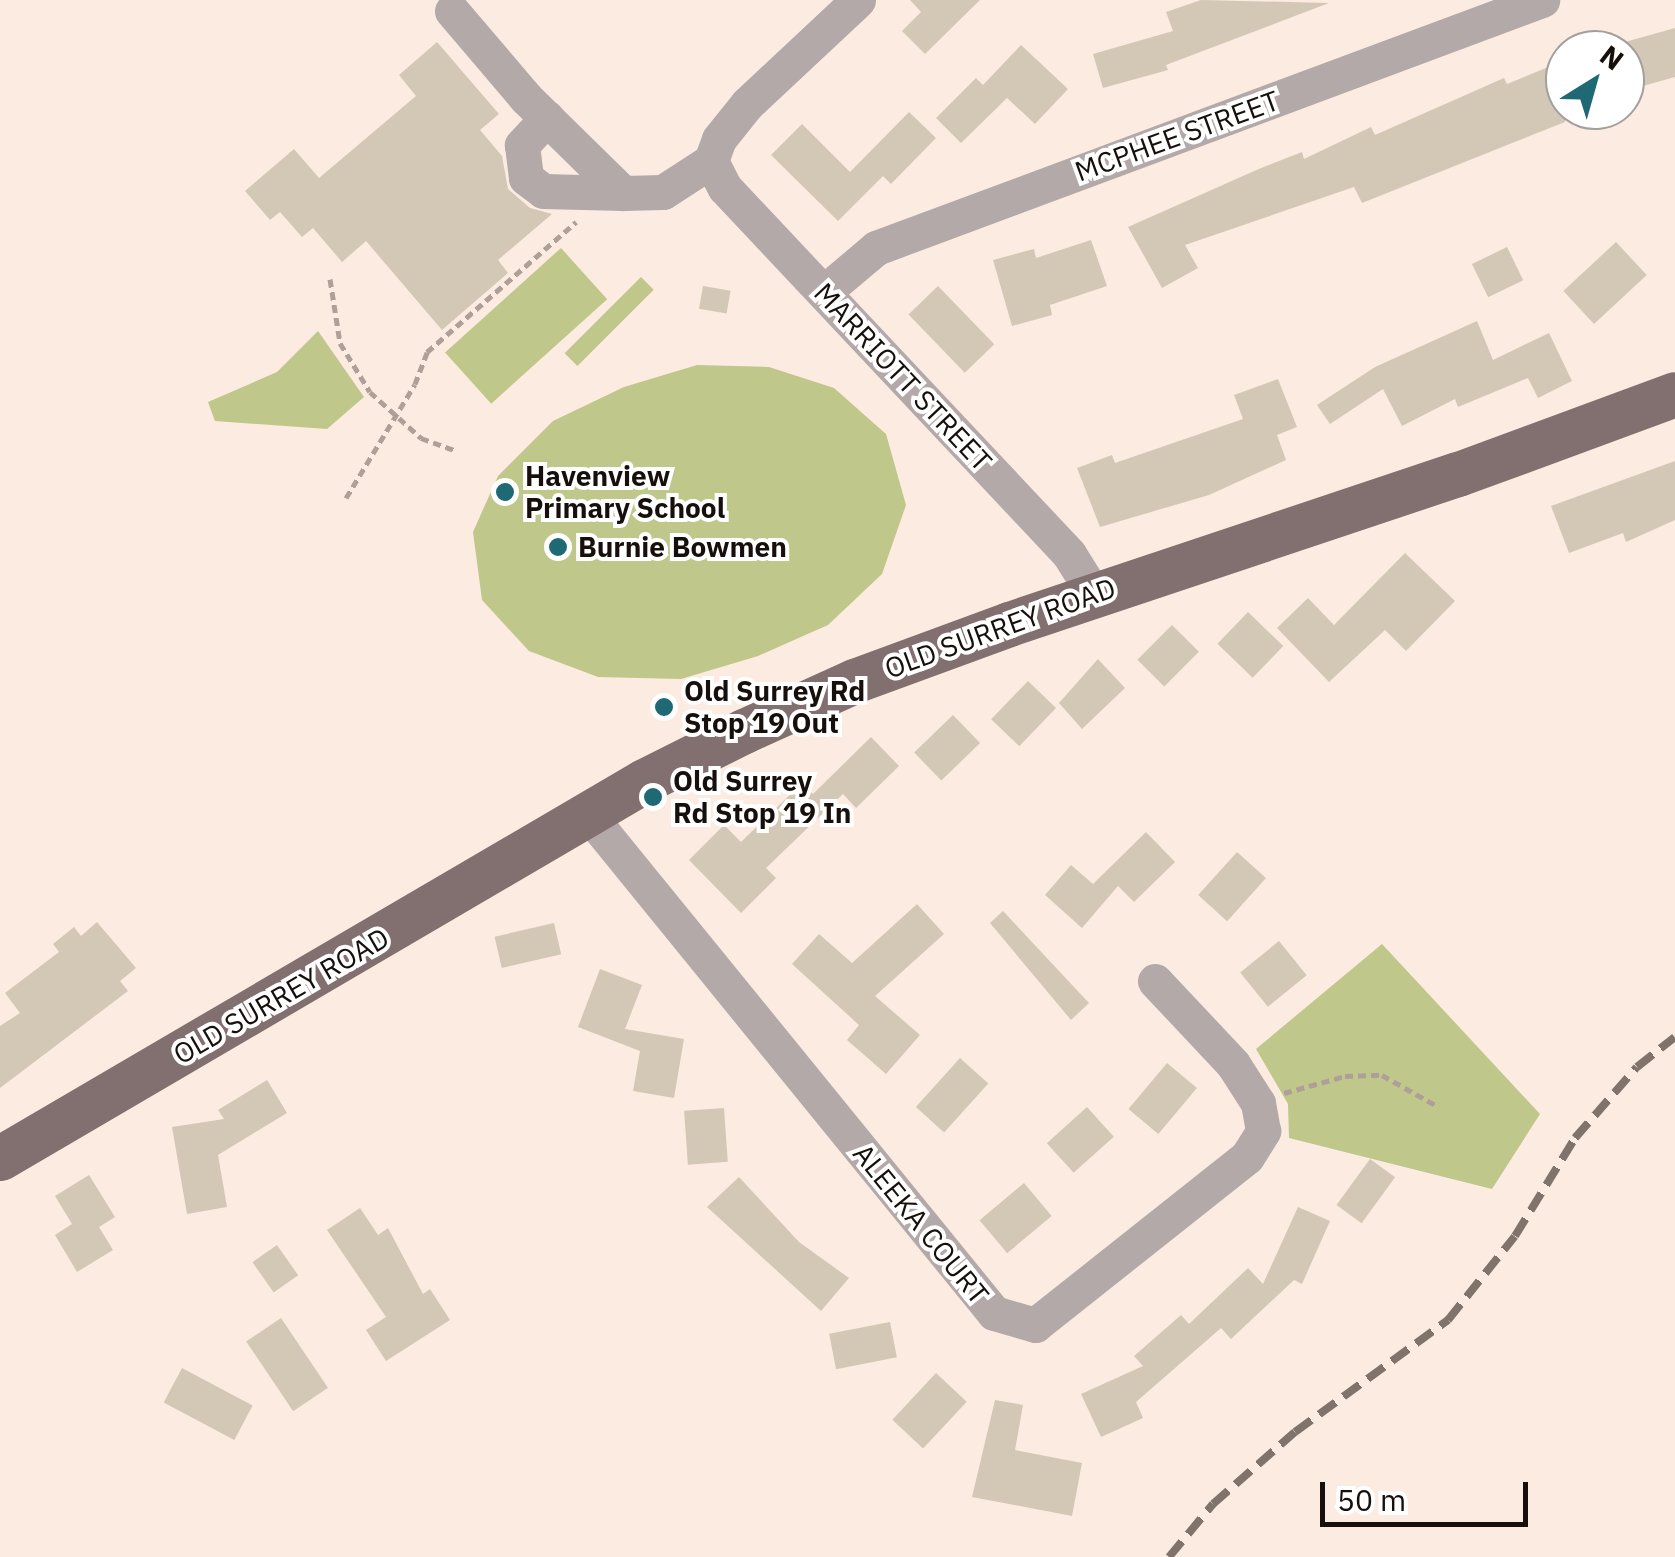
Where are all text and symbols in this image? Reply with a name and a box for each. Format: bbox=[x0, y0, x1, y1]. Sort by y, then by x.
north arrow bbox=[1545, 30, 1645, 130]
text: N bbox=[1593, 36, 1631, 78]
street label: MCPHEE STREET bbox=[1070, 84, 1284, 188]
street label: MARRIOTT STREET bbox=[807, 276, 999, 478]
place label: Havenview Primary School bbox=[525, 459, 725, 525]
marker: Havenview Primary School bbox=[494, 481, 516, 503]
place label: Burnie Bowmen bbox=[578, 530, 787, 564]
marker: Burnie Bowmen bbox=[547, 536, 569, 558]
street label: OLD SURREY ROAD bbox=[880, 571, 1120, 685]
place label: Old Surrey Rd Stop 19 Out bbox=[684, 674, 865, 740]
marker: Old Surrey Rd Stop 19 Out bbox=[653, 696, 675, 718]
place label: Old Surrey Rd Stop 19 In bbox=[673, 764, 851, 830]
marker: Old Surrey Rd Stop 19 In bbox=[642, 786, 664, 808]
street label: OLD SURREY ROAD bbox=[167, 921, 395, 1071]
street label: ALEEKA COURT bbox=[846, 1137, 996, 1311]
scale bar bbox=[1325, 1462, 1532, 1524]
text: 50 m bbox=[1337, 1480, 1406, 1519]

